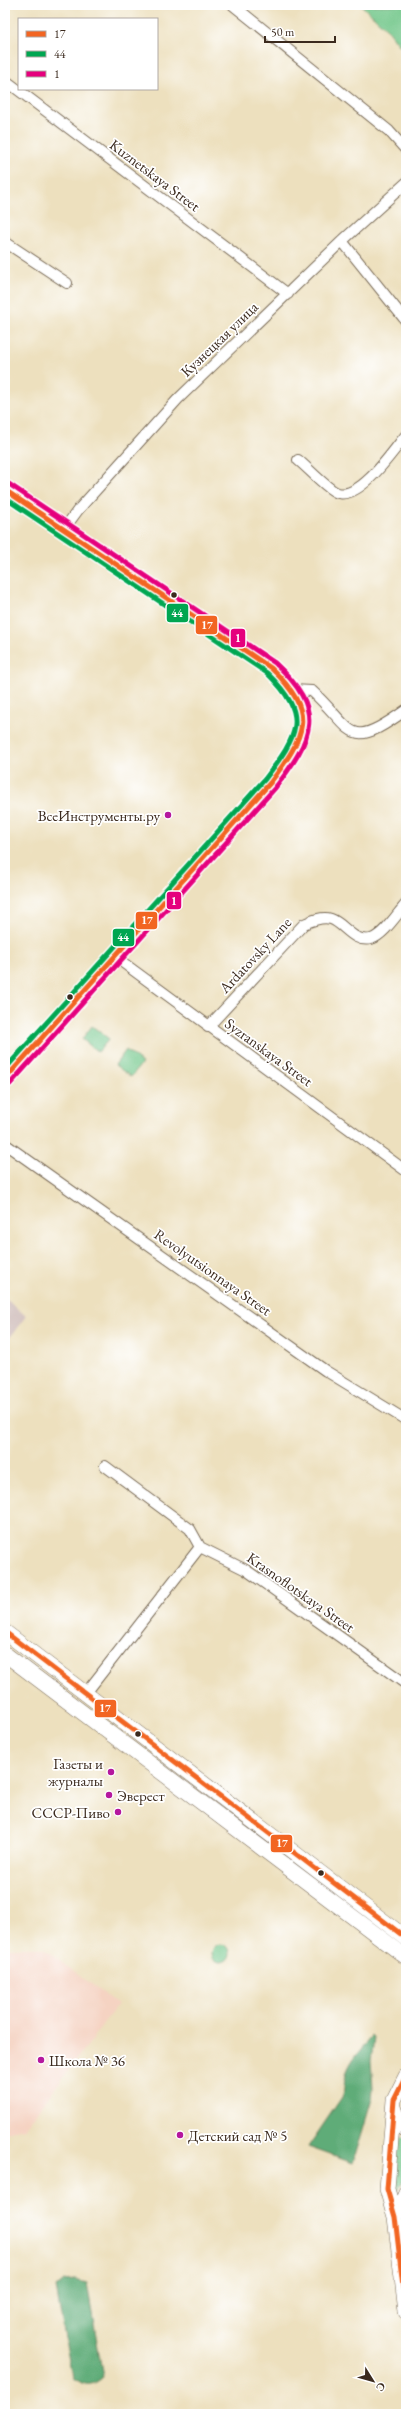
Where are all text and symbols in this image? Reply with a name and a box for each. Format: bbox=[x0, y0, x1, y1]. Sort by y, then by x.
legend bbox=[18, 18, 158, 90]
scale bar bbox=[265, 18, 335, 44]
text: 50 m bbox=[271, 24, 295, 40]
text: 17 bbox=[54, 26, 66, 42]
text: 44 bbox=[54, 46, 66, 62]
text: 1 bbox=[54, 66, 60, 82]
street label: Kuznetskaya Street bbox=[106, 135, 204, 215]
street label: Кузнецкая улица bbox=[176, 297, 262, 381]
unlabelled marker bbox=[169, 590, 179, 600]
line badge: 44 bbox=[166, 603, 189, 623]
text: 44 bbox=[171, 606, 183, 620]
line badge: 17 bbox=[195, 615, 218, 635]
text: 17 bbox=[201, 618, 213, 632]
line badge: 1 bbox=[230, 628, 246, 648]
text: 1 bbox=[235, 631, 241, 645]
place label: ВсеИнструменты.ру bbox=[38, 806, 160, 825]
marker: ВсеИнструменты.ру bbox=[163, 810, 173, 820]
line badge: 1 bbox=[166, 891, 182, 910]
text: 1 bbox=[171, 894, 177, 908]
line badge: 17 bbox=[135, 911, 158, 930]
text: 17 bbox=[141, 913, 153, 927]
street label: Ardatovsky Lane bbox=[214, 913, 295, 998]
line badge: 44 bbox=[112, 928, 135, 947]
text: 44 bbox=[117, 930, 129, 944]
unlabelled marker bbox=[65, 992, 75, 1002]
street label: Syzranskaya Street bbox=[221, 1014, 317, 1090]
street label: Revolyutsionnaya Street bbox=[151, 1224, 275, 1320]
street label: Krasnoflotskaya Street bbox=[243, 1548, 359, 1636]
line badge: 17 bbox=[94, 1699, 117, 1718]
text: 17 bbox=[99, 1701, 111, 1715]
unlabelled marker bbox=[133, 1729, 143, 1739]
place label: Газеты и журналы bbox=[48, 1754, 103, 1790]
marker: Газеты и журналы bbox=[106, 1767, 116, 1777]
place label: Эверест bbox=[117, 1786, 165, 1805]
marker: Эверест bbox=[104, 1790, 114, 1800]
place label: СССР-Пиво bbox=[32, 1803, 110, 1822]
marker: СССР-Пиво bbox=[113, 1807, 123, 1817]
line badge: 17 bbox=[270, 1834, 293, 1853]
text: 17 bbox=[276, 1836, 288, 1850]
unlabelled marker bbox=[316, 1868, 326, 1878]
place label: Школа № 36 bbox=[49, 2051, 125, 2070]
marker: Школа № 36 bbox=[36, 2055, 46, 2065]
place label: Детский сад № 5 bbox=[188, 2126, 287, 2145]
marker: Детский сад № 5 bbox=[175, 2130, 185, 2140]
north arrow bbox=[353, 2361, 393, 2401]
text: С bbox=[373, 2380, 389, 2395]

